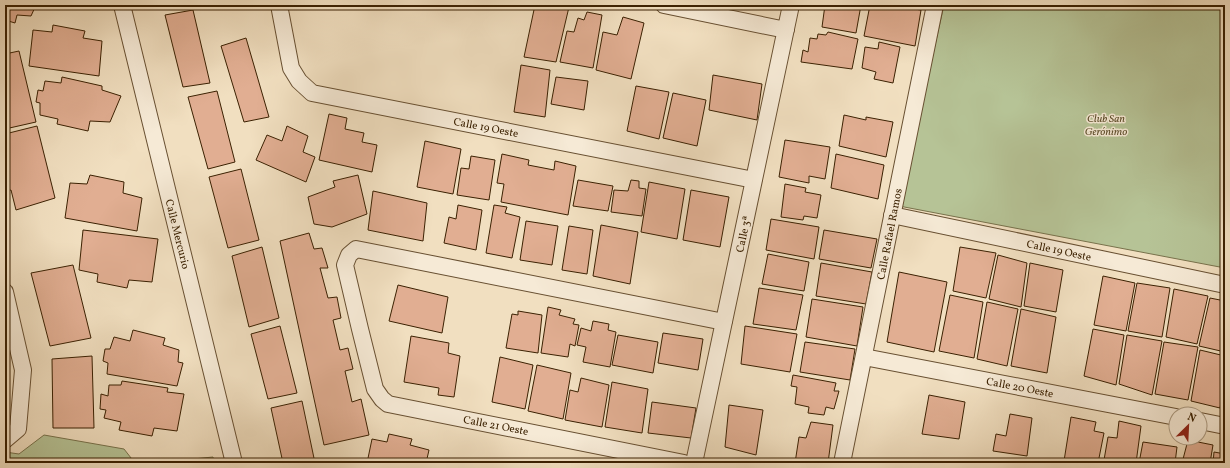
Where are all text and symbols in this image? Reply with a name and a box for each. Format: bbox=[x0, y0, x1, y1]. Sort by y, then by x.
park label: Club San Gerónimo bbox=[1085, 112, 1127, 140]
street label: Calle 19 Oeste bbox=[452, 115, 519, 142]
street label: Calle Rafael Ramos bbox=[874, 187, 907, 281]
street label: Calle Mercurio bbox=[161, 198, 192, 271]
street label: Calle 3ª bbox=[733, 214, 756, 254]
street label: Calle 19 Oeste bbox=[1025, 237, 1092, 266]
street label: Calle 20 Oeste bbox=[985, 375, 1055, 402]
north arrow bbox=[1168, 406, 1208, 446]
text: N bbox=[1185, 410, 1198, 427]
street label: Calle 21 Oeste bbox=[462, 413, 530, 440]

